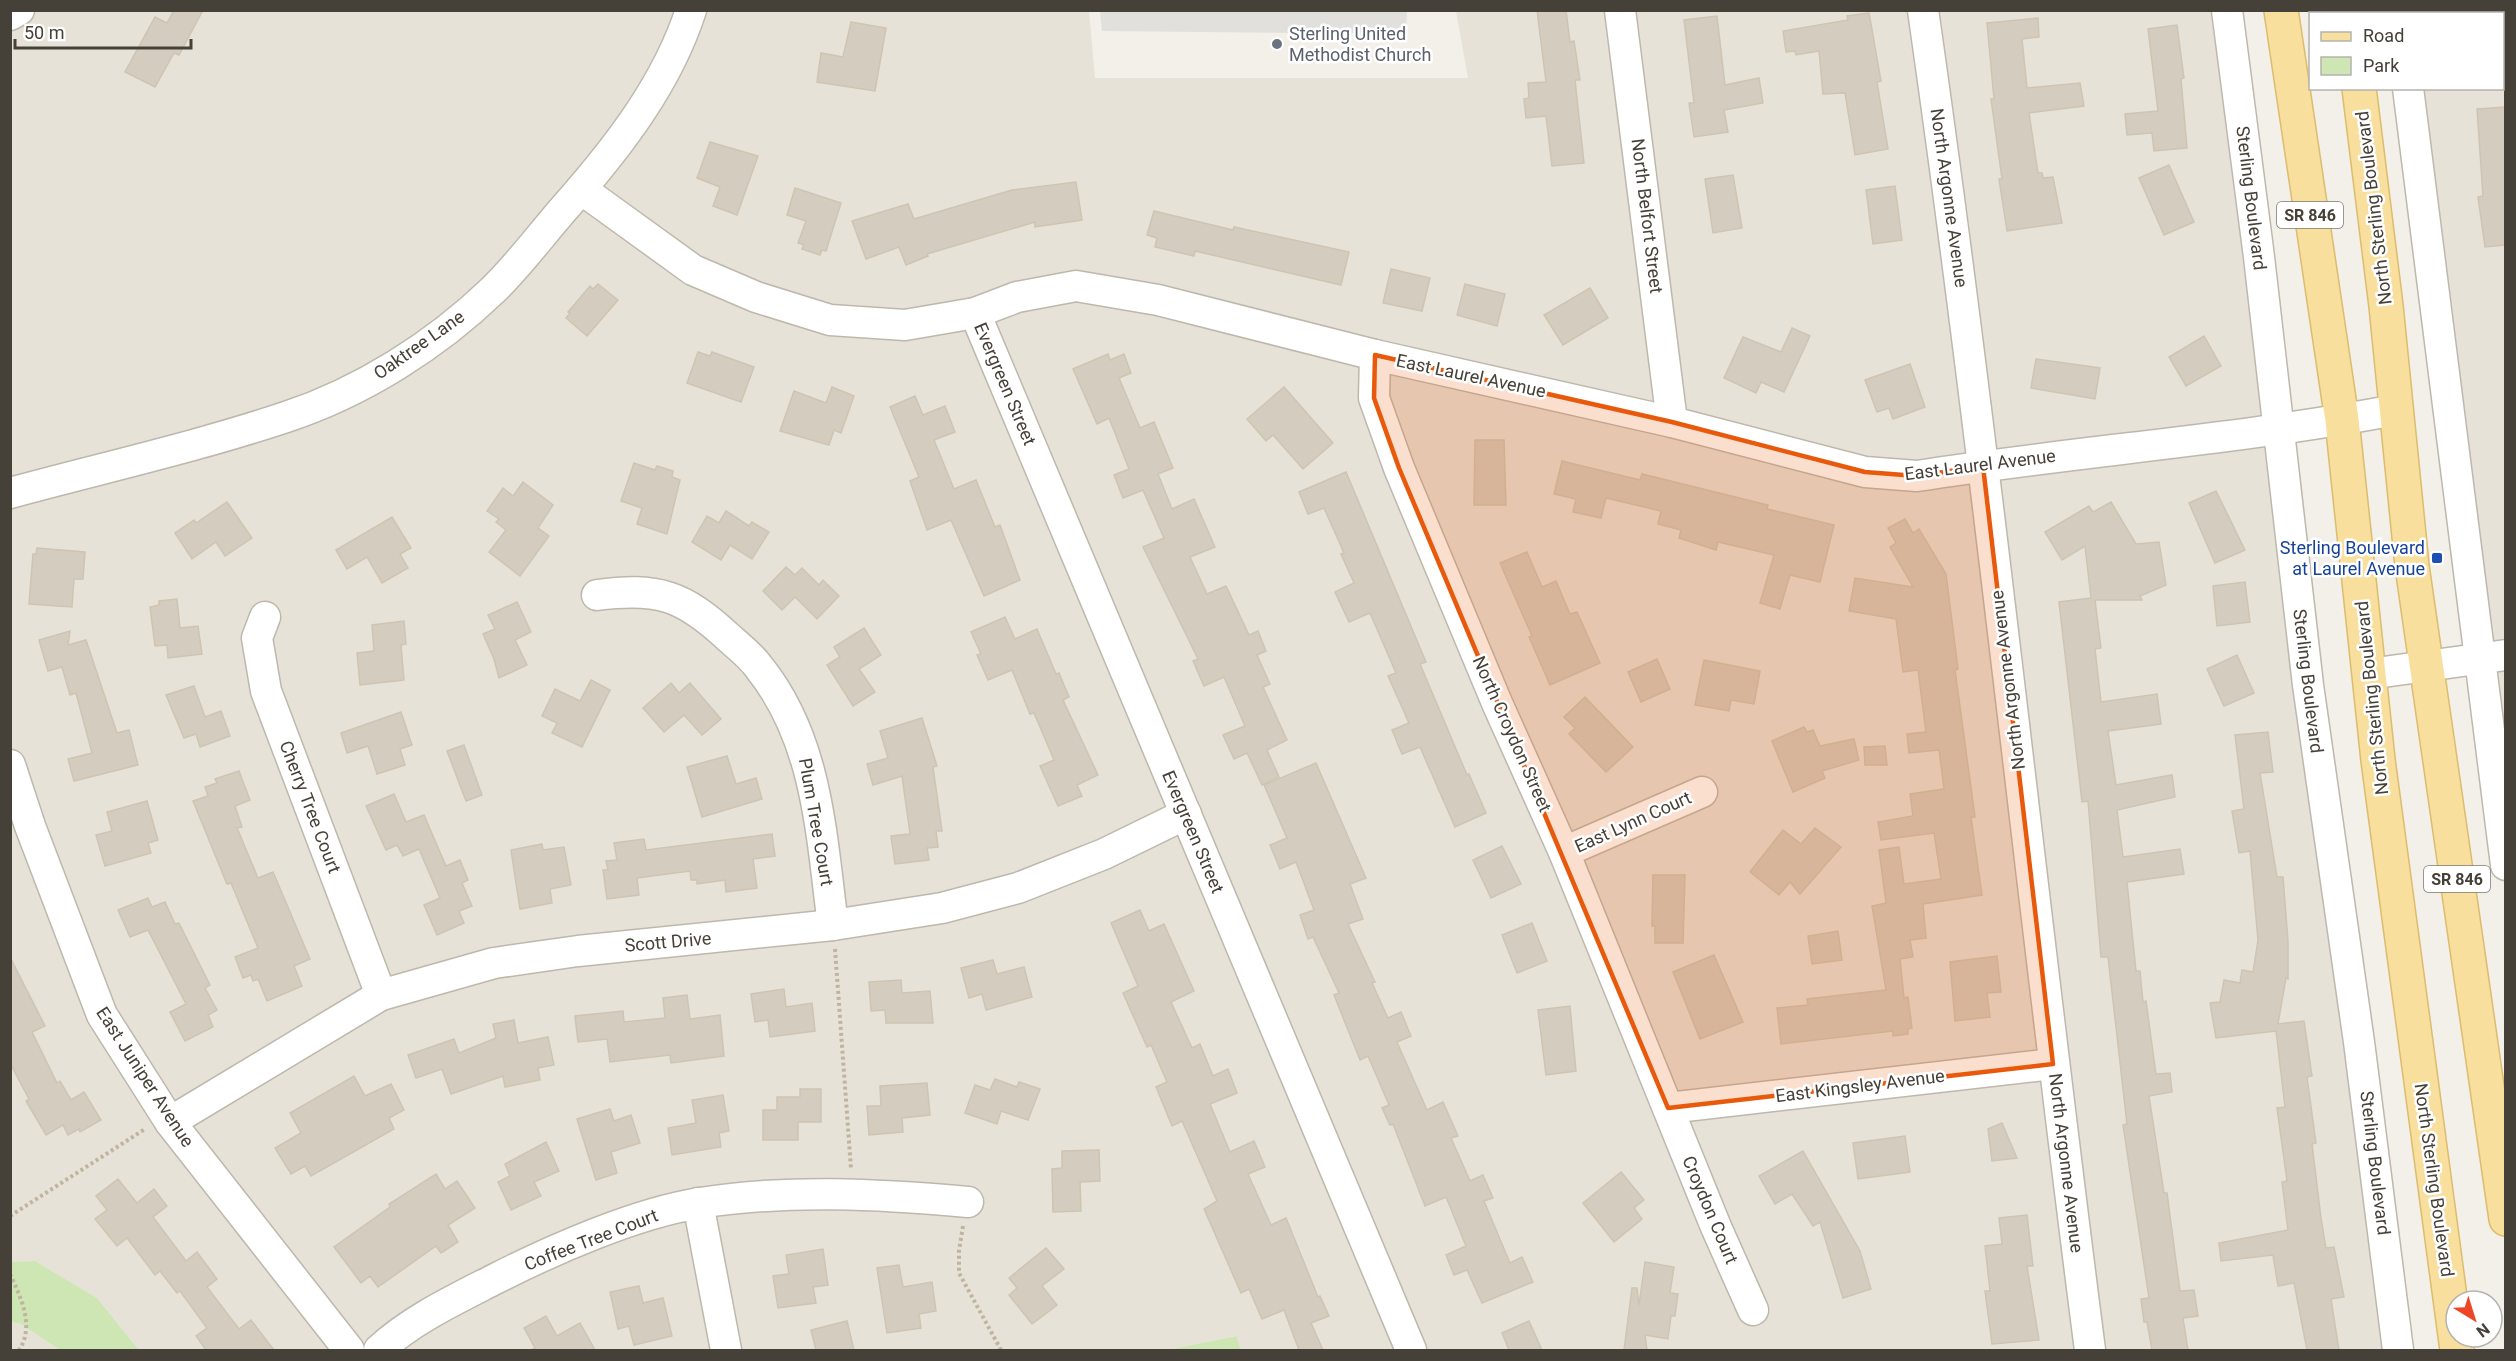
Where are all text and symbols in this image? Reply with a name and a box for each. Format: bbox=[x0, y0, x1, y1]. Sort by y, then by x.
scale bar bbox=[15, 12, 190, 50]
legend bbox=[2309, 12, 2504, 90]
text: 50 m bbox=[24, 22, 64, 43]
place label: Sterling United Methodist Church bbox=[1289, 23, 1431, 65]
text: Road bbox=[2363, 25, 2404, 46]
marker: Sterling United Methodist Church bbox=[1270, 37, 1284, 51]
text: Park bbox=[2363, 55, 2400, 76]
street label: North Argonne Avenue bbox=[1927, 107, 1972, 289]
street label: North Sterling Boulevard bbox=[2351, 110, 2396, 306]
street label: Sterling Boulevard bbox=[2232, 125, 2271, 271]
street label: North Belfort Street bbox=[1628, 137, 1667, 295]
road number: SR 846 bbox=[2277, 202, 2343, 228]
street label: Oaktree Lane bbox=[369, 306, 468, 383]
street label: Evergreen Street bbox=[970, 319, 1041, 448]
street label: East Laurel Avenue bbox=[1394, 349, 1548, 402]
street label: East Laurel Avenue bbox=[1903, 445, 2057, 484]
place label: Sterling Boulevard at Laurel Avenue bbox=[2280, 537, 2425, 579]
marker: Sterling Boulevard at Laurel Avenue bbox=[2430, 551, 2444, 565]
street label: North Argonne Avenue bbox=[1986, 589, 2029, 771]
street label: North Sterling Boulevard bbox=[2351, 600, 2392, 796]
street label: Sterling Boulevard bbox=[2289, 608, 2328, 754]
street label: North Croydon Street bbox=[1469, 653, 1556, 815]
street label: Cherry Tree Court bbox=[276, 738, 345, 876]
street label: Plum Tree Court bbox=[795, 756, 838, 888]
street label: Evergreen Street bbox=[1158, 767, 1229, 896]
street label: East Lynn Court bbox=[1571, 786, 1694, 857]
road number: SR 846 bbox=[2424, 866, 2490, 892]
street label: Scott Drive bbox=[624, 927, 712, 956]
street label: East Juniper Avenue bbox=[92, 1003, 199, 1151]
street label: East Kingsley Avenue bbox=[1774, 1065, 1946, 1106]
street label: North Argonne Avenue bbox=[2045, 1072, 2088, 1254]
street label: North Sterling Boulevard bbox=[2411, 1082, 2458, 1278]
street label: Sterling Boulevard bbox=[2356, 1090, 2395, 1236]
street label: Croydon Court bbox=[1678, 1153, 1743, 1267]
street label: Coffee Tree Court bbox=[521, 1204, 661, 1275]
north arrow bbox=[2444, 1289, 2504, 1349]
text: N bbox=[2473, 1319, 2493, 1341]

